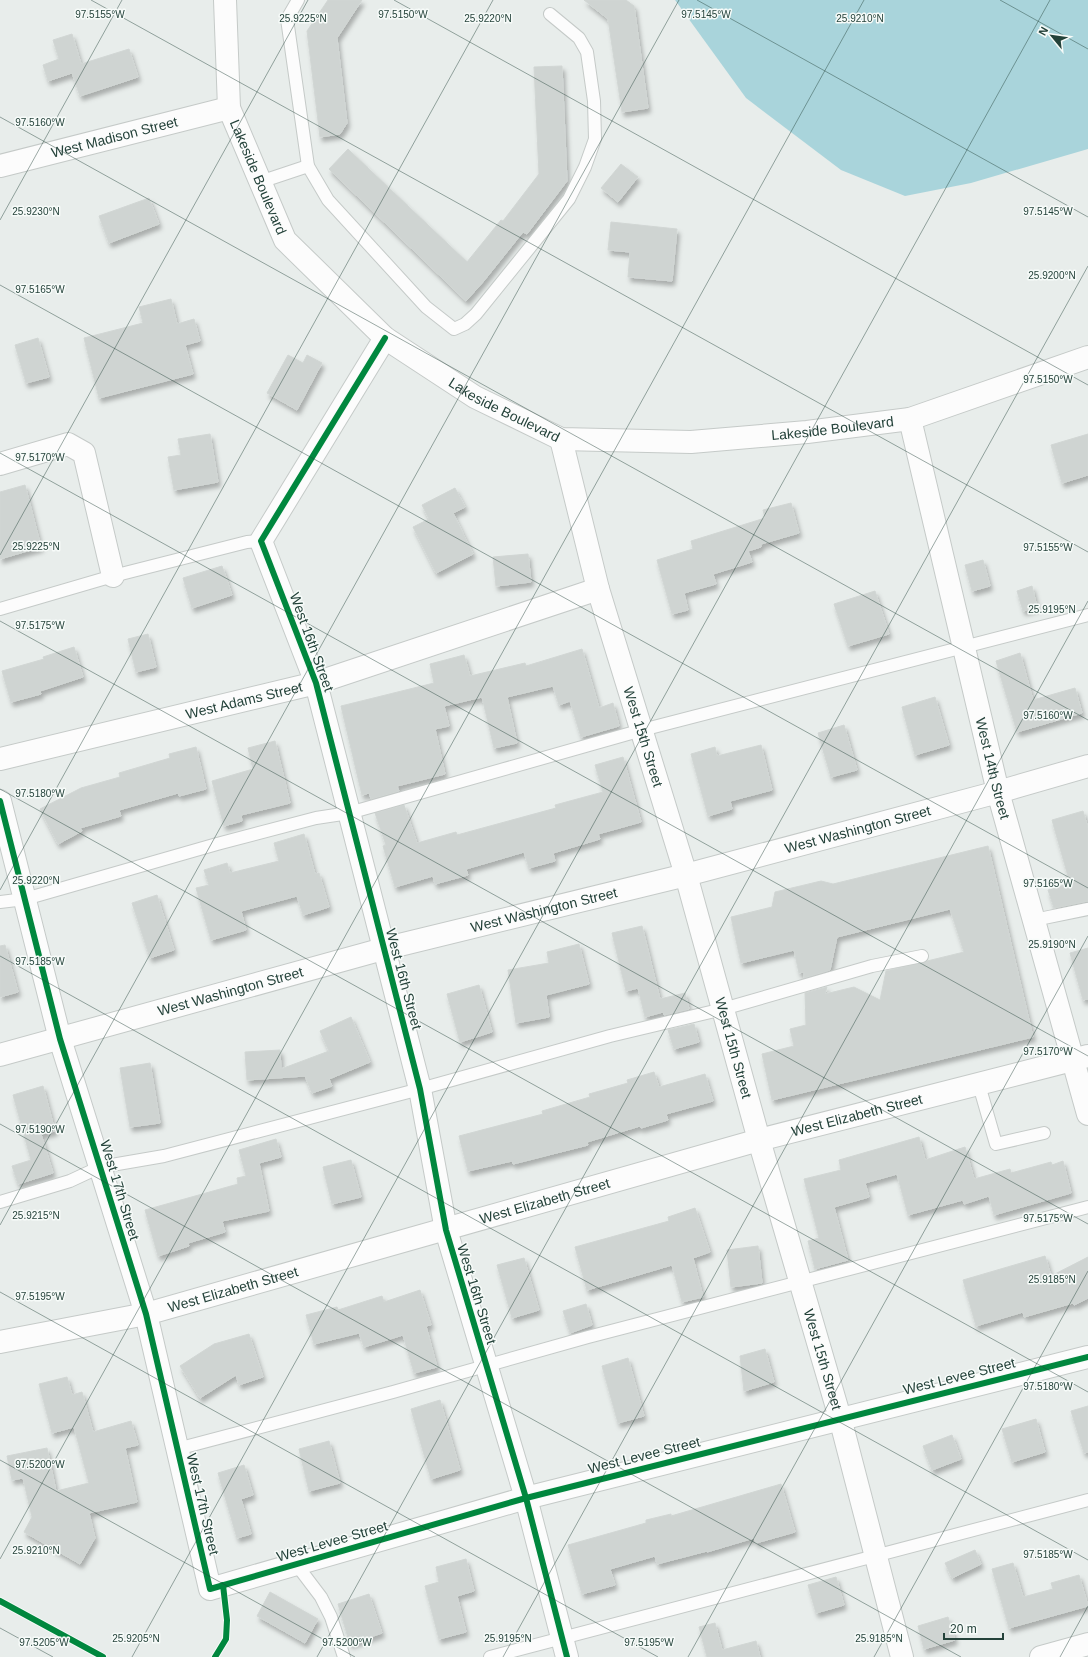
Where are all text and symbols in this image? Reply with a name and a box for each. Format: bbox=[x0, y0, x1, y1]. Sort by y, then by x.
text: 97.5155°W bbox=[75, 9, 125, 20]
text: 97.5150°W bbox=[378, 9, 428, 20]
text: 97.5145°W bbox=[681, 9, 731, 20]
text: 25.9225°N bbox=[279, 13, 327, 24]
text: 25.9220°N bbox=[464, 13, 512, 24]
text: 25.9210°N bbox=[836, 13, 884, 24]
north arrow bbox=[1032, 16, 1072, 56]
text: N bbox=[1036, 25, 1050, 38]
street label: West Madison Street bbox=[50, 113, 179, 161]
text: 97.5160°W bbox=[15, 117, 65, 128]
street label: Lakeside Boulevard bbox=[227, 117, 290, 237]
text: 25.9230°N bbox=[12, 206, 60, 217]
text: 97.5145°W bbox=[1023, 206, 1073, 217]
text: 25.9200°N bbox=[1028, 270, 1076, 281]
text: 97.5165°W bbox=[15, 284, 65, 295]
street label: Lakeside Boulevard bbox=[446, 374, 563, 445]
text: 97.5150°W bbox=[1023, 374, 1073, 385]
street label: Lakeside Boulevard bbox=[771, 413, 895, 443]
text: 97.5170°W bbox=[15, 452, 65, 463]
text: 25.9225°N bbox=[12, 541, 60, 552]
text: 97.5155°W bbox=[1023, 542, 1073, 553]
street label: West 16th Street bbox=[287, 590, 337, 694]
text: 25.9195°N bbox=[1028, 604, 1076, 615]
text: 97.5175°W bbox=[15, 620, 65, 631]
street label: West Adams Street bbox=[184, 679, 304, 722]
street label: West 15th Street bbox=[620, 685, 666, 789]
text: 97.5160°W bbox=[1023, 710, 1073, 721]
street label: West 14th Street bbox=[973, 716, 1013, 821]
text: 97.5180°W bbox=[15, 788, 65, 799]
street label: West Washington Street bbox=[783, 802, 933, 856]
text: 25.9220°N bbox=[12, 875, 60, 886]
text: 97.5165°W bbox=[1023, 878, 1073, 889]
street label: West Washington Street bbox=[469, 884, 619, 935]
street label: West 16th Street bbox=[383, 927, 425, 1031]
text: 25.9190°N bbox=[1028, 939, 1076, 950]
text: 97.5185°W bbox=[15, 956, 65, 967]
street label: West Washington Street bbox=[156, 963, 305, 1019]
street label: West 15th Street bbox=[712, 996, 755, 1100]
text: 97.5170°W bbox=[1023, 1046, 1073, 1057]
street label: West Elizabeth Street bbox=[790, 1091, 924, 1139]
text: 97.5190°W bbox=[15, 1124, 65, 1135]
street label: West 17th Street bbox=[97, 1138, 143, 1242]
street label: West Elizabeth Street bbox=[478, 1175, 612, 1227]
text: 25.9215°N bbox=[12, 1210, 60, 1221]
text: 97.5175°W bbox=[1023, 1213, 1073, 1224]
street label: West 16th Street bbox=[454, 1242, 500, 1346]
street label: West Elizabeth Street bbox=[166, 1263, 300, 1315]
text: 25.9185°N bbox=[1028, 1274, 1076, 1285]
text: 97.5195°W bbox=[15, 1291, 65, 1302]
street label: West 15th Street bbox=[801, 1307, 845, 1412]
street label: West Levee Street bbox=[901, 1354, 1017, 1398]
text: 97.5180°W bbox=[1023, 1381, 1073, 1392]
street label: West Levee Street bbox=[586, 1433, 702, 1477]
street label: West 17th Street bbox=[184, 1452, 223, 1557]
text: 97.5200°W bbox=[15, 1459, 65, 1470]
street label: West Levee Street bbox=[275, 1517, 390, 1565]
text: 25.9210°N bbox=[12, 1545, 60, 1556]
text: 97.5185°W bbox=[1023, 1549, 1073, 1560]
scale bar bbox=[944, 1615, 1003, 1641]
text: 20 m bbox=[950, 1622, 977, 1636]
text: 25.9205°N bbox=[112, 1633, 160, 1644]
text: 25.9195°N bbox=[484, 1633, 532, 1644]
text: 25.9185°N bbox=[855, 1633, 903, 1644]
text: 97.5205°W bbox=[19, 1637, 69, 1648]
text: 97.5200°W bbox=[322, 1637, 372, 1648]
text: 97.5195°W bbox=[624, 1637, 674, 1648]

